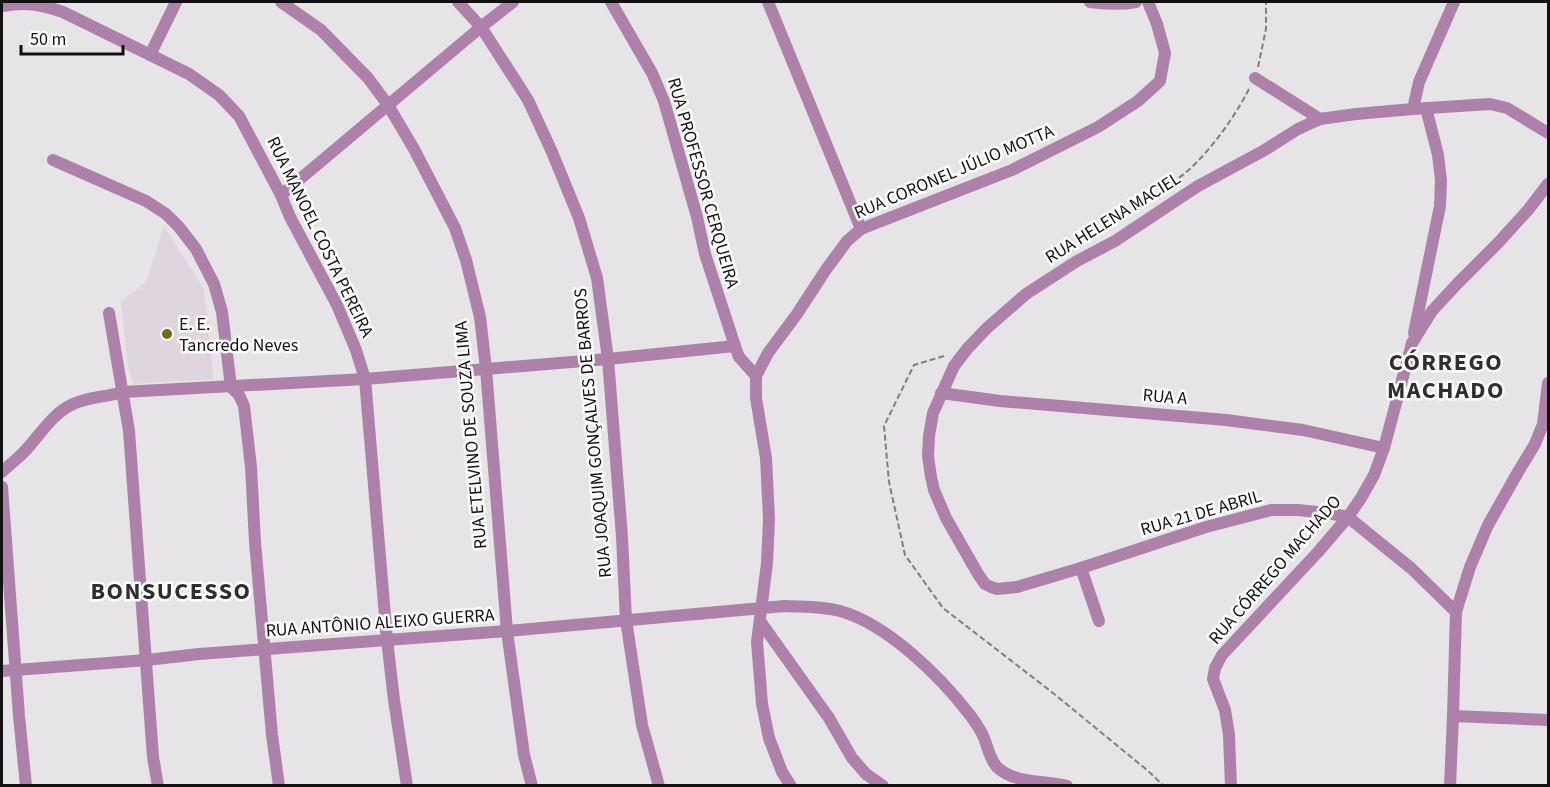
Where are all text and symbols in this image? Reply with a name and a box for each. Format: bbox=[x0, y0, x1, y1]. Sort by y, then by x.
scale bar bbox=[21, 18, 123, 56]
text: 50 m bbox=[30, 27, 66, 52]
street label: RUA PROFESSOR CERQUEIRA bbox=[661, 75, 745, 292]
street label: RUA CORONEL JÚLIO MOTTA bbox=[850, 118, 1058, 225]
street label: RUA MANOEL COSTA PEREIRA bbox=[260, 132, 380, 342]
street label: RUA HELENA MACIEL bbox=[1041, 166, 1186, 270]
street label: RUA JOAQUIM GONÇALVES DE BARROS bbox=[568, 287, 618, 579]
place label: E. E. Tancredo Neves bbox=[179, 312, 298, 358]
street label: RUA ETELVINO DE SOUZA LIMA bbox=[449, 320, 493, 550]
marker: E. E. Tancredo Neves bbox=[160, 327, 174, 341]
district label: CÓRREGO MACHADO bbox=[1387, 345, 1505, 408]
street label: RUA A bbox=[1142, 383, 1189, 411]
street label: RUA 21 DE ABRIL bbox=[1138, 484, 1265, 542]
street label: RUA CÓRREGO MACHADO bbox=[1203, 490, 1347, 650]
district label: BONSUCESSO bbox=[91, 574, 252, 609]
street label: RUA ANTÔNIO ALEIXO GUERRA bbox=[265, 603, 495, 643]

